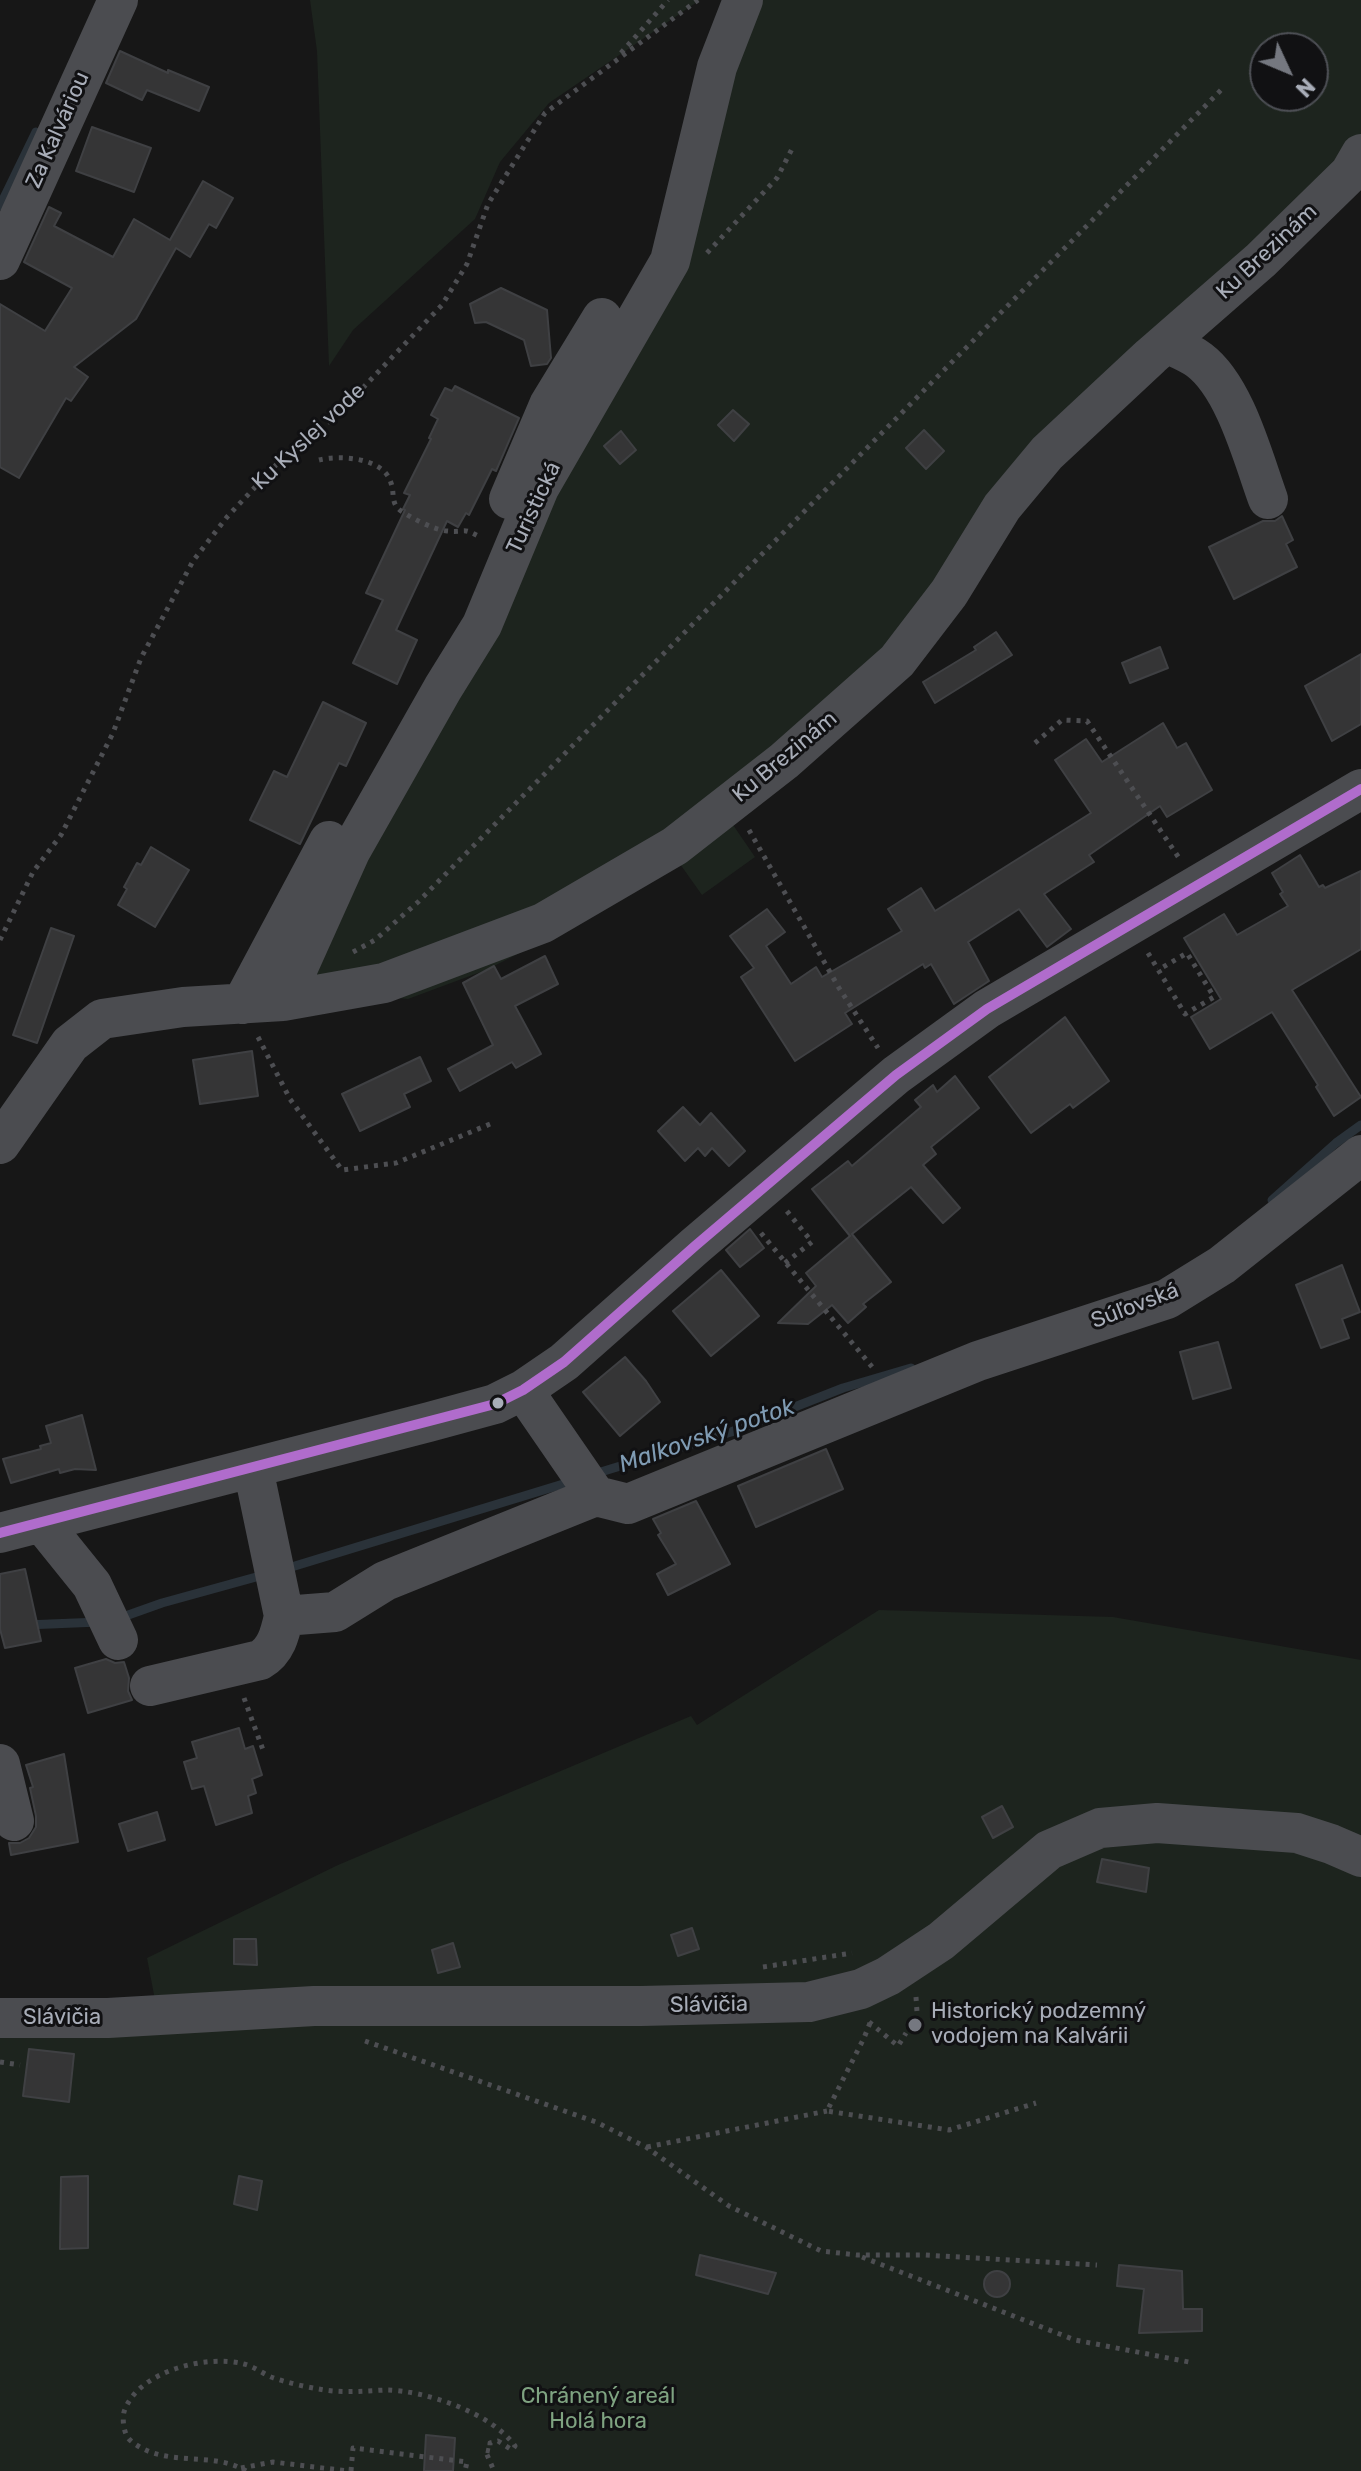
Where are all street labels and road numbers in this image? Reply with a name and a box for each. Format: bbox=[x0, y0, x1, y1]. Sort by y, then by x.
street label: Za Kalváriou bbox=[21, 68, 95, 192]
street label: Ku Brezinám bbox=[1211, 199, 1323, 305]
street label: Ku Kyslej vode bbox=[247, 378, 371, 496]
street label: Turistická bbox=[501, 458, 567, 558]
street label: Ku Brezinám bbox=[727, 706, 843, 808]
street label: Súľovská bbox=[1088, 1277, 1182, 1335]
street label: Slávičia bbox=[670, 1991, 748, 2019]
street label: Slávičia bbox=[23, 2005, 101, 2031]

